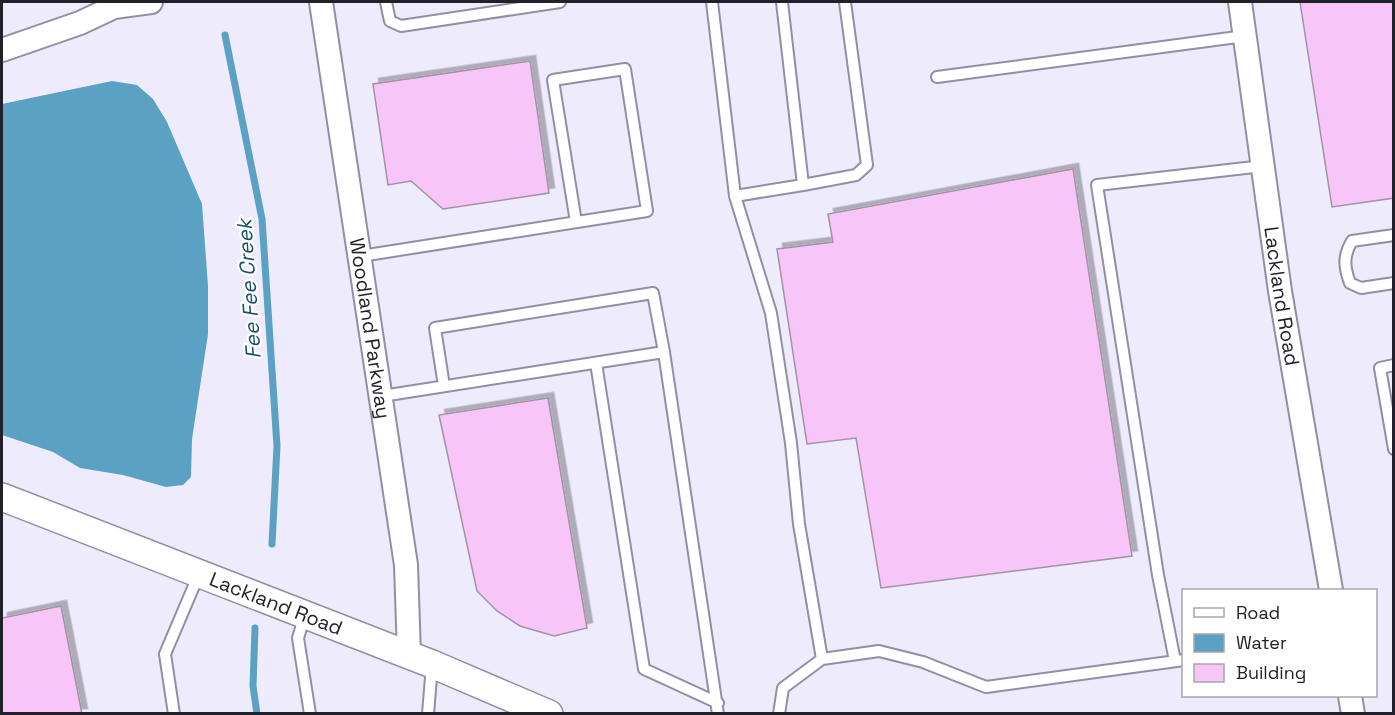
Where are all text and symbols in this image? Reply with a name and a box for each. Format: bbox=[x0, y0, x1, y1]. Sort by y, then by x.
water label: Fee Fee Creek bbox=[230, 216, 267, 360]
street label: Lackland Road bbox=[1258, 225, 1306, 368]
street label: Woodland Parkway bbox=[344, 236, 397, 420]
street label: Lackland Road bbox=[206, 566, 346, 641]
legend bbox=[1182, 589, 1377, 697]
text: Road bbox=[1236, 601, 1280, 624]
text: Water bbox=[1236, 631, 1287, 654]
text: Building bbox=[1236, 661, 1306, 684]

